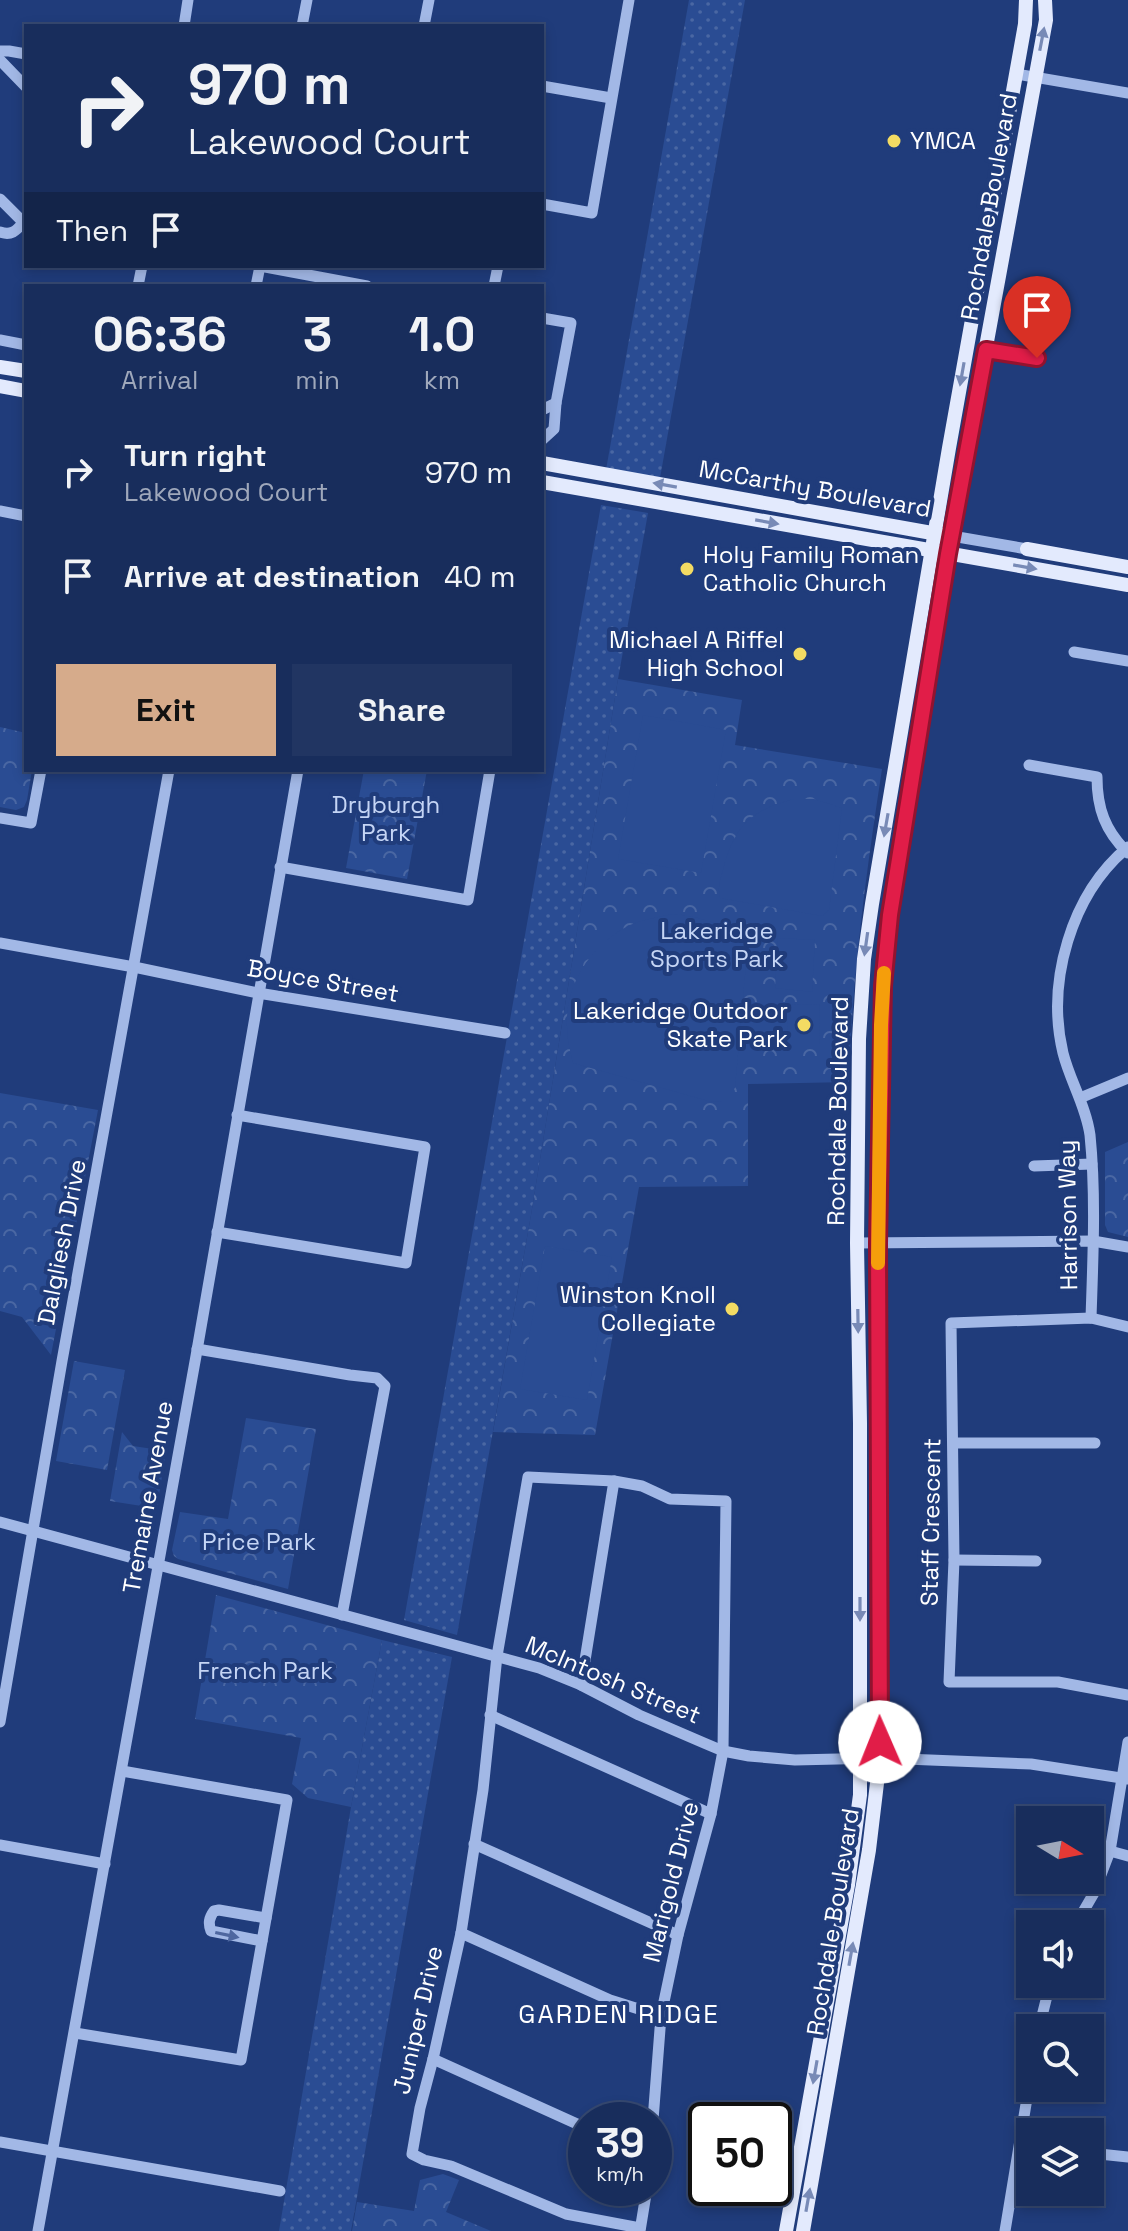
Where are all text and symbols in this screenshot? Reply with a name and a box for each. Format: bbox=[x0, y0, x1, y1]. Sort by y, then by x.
one-way arrow bbox=[1037, 26, 1049, 51]
text: 970 m bbox=[188, 49, 351, 120]
icon: right bbox=[56, 56, 160, 160]
street label: Rochdale Boulevard bbox=[953, 91, 1024, 323]
text: Lakewood Court bbox=[188, 119, 471, 165]
place label: YMCA bbox=[910, 125, 976, 156]
marker: YMCA bbox=[885, 132, 903, 150]
icon: arrive bbox=[144, 208, 188, 252]
text: Then bbox=[56, 211, 128, 250]
pin bbox=[1003, 276, 1071, 358]
icon: arrive bbox=[1015, 288, 1059, 332]
text: 06:36 bbox=[93, 304, 227, 365]
text: 3 bbox=[303, 304, 332, 365]
text: 1.0 bbox=[409, 304, 475, 365]
one-way arrow bbox=[956, 362, 968, 387]
text: Arrival bbox=[121, 363, 198, 397]
text: min bbox=[295, 363, 340, 397]
text: km bbox=[424, 363, 460, 397]
text: Turn right bbox=[124, 436, 267, 475]
icon: right bbox=[56, 450, 100, 494]
text: 970 m bbox=[425, 453, 512, 492]
street label: McCarthy Boulevard bbox=[697, 453, 934, 524]
text: Lakewood Court bbox=[124, 475, 328, 509]
one-way arrow bbox=[653, 478, 678, 490]
one-way arrow bbox=[755, 516, 780, 528]
place label: Holy Family Roman Catholic Church bbox=[703, 539, 919, 598]
icon: arrive bbox=[56, 554, 100, 598]
text: Arrive at destination bbox=[124, 557, 420, 596]
text: 40 m bbox=[444, 557, 516, 596]
marker: Holy Family Roman Catholic Church bbox=[678, 560, 696, 578]
one-way arrow bbox=[1013, 562, 1038, 574]
place label: Michael A Riffel High School bbox=[609, 624, 784, 683]
marker: Michael A Riffel High School bbox=[791, 645, 809, 663]
button: Exit bbox=[56, 664, 276, 756]
button: Share bbox=[292, 664, 512, 756]
park label: Dryburgh Park bbox=[332, 789, 440, 848]
one-way arrow bbox=[880, 813, 892, 838]
park label: Lakeridge Sports Park bbox=[650, 915, 784, 974]
one-way arrow bbox=[860, 932, 873, 957]
street label: Boyce Street bbox=[245, 952, 401, 1009]
place label: Lakeridge Outdoor Skate Park bbox=[573, 995, 788, 1054]
street label: Rochdale Boulevard bbox=[820, 996, 855, 1226]
marker: Lakeridge Outdoor Skate Park bbox=[795, 1016, 813, 1034]
street label: Harrison Way bbox=[1051, 1139, 1084, 1291]
street label: Dalgliesh Drive bbox=[30, 1156, 93, 1327]
place label: Winston Knoll Collegiate bbox=[560, 1279, 716, 1338]
marker: Winston Knoll Collegiate bbox=[723, 1300, 741, 1318]
one-way arrow bbox=[852, 1309, 864, 1334]
street label: Tremaine Avenue bbox=[115, 1398, 180, 1596]
street label: Staff Crescent bbox=[914, 1438, 947, 1606]
park label: Price Park bbox=[202, 1526, 316, 1557]
one-way arrow bbox=[854, 1597, 866, 1622]
street label: McIntosh Street bbox=[521, 1629, 706, 1730]
park label: French Park bbox=[197, 1655, 333, 1686]
position arrow bbox=[838, 1700, 922, 1784]
street label: Marigold Drive bbox=[636, 1798, 705, 1966]
street label: Rochdale Boulevard bbox=[799, 1806, 866, 2038]
north arrow bbox=[1016, 1806, 1104, 1894]
map controls bbox=[1016, 1806, 1104, 2206]
button: sound bbox=[1016, 1910, 1104, 1998]
one-way arrow bbox=[215, 1929, 240, 1941]
one-way arrow bbox=[845, 1942, 857, 1967]
street label: Juniper Drive bbox=[385, 1943, 450, 2097]
district label: GARDEN RIDGE bbox=[518, 1997, 720, 2031]
button: search bbox=[1016, 2014, 1104, 2102]
one-way arrow bbox=[808, 2060, 820, 2085]
speed limit sign: 50 bbox=[688, 2102, 792, 2206]
text: 39 bbox=[595, 2118, 645, 2169]
button: layers bbox=[1016, 2118, 1104, 2206]
text: km/h bbox=[596, 2161, 644, 2187]
one-way arrow bbox=[802, 2187, 815, 2212]

